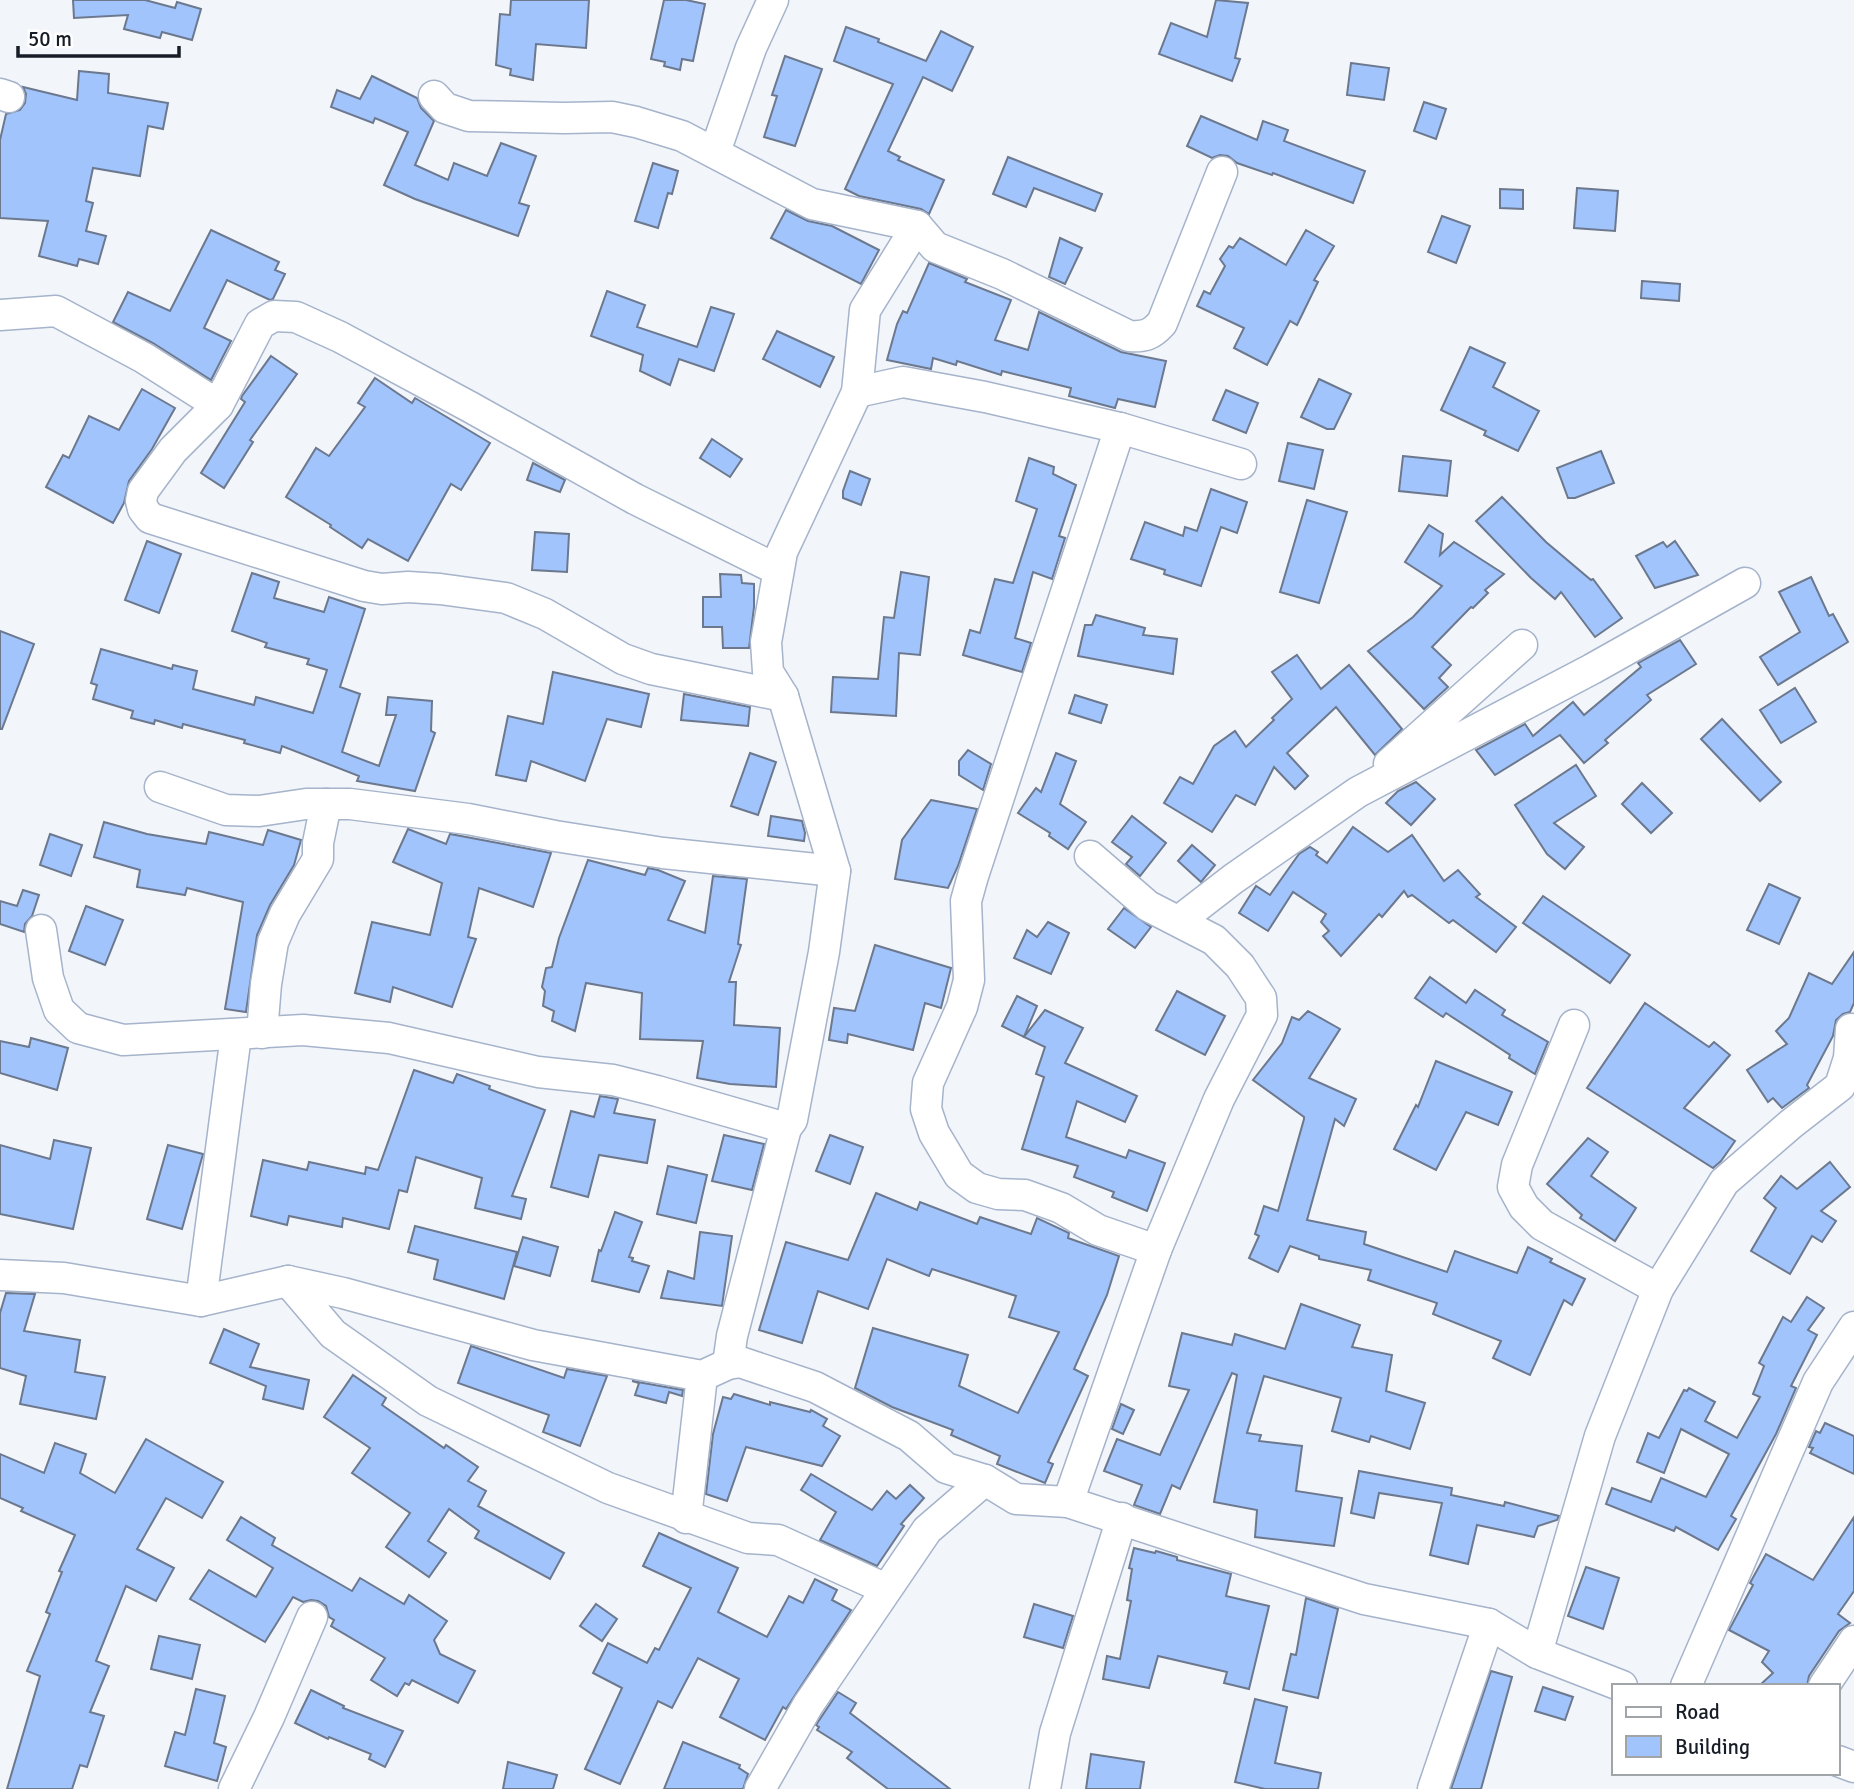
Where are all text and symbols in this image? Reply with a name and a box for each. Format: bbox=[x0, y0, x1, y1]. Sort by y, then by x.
scale bar bbox=[18, 14, 178, 58]
text: 50 m bbox=[28, 26, 72, 52]
legend bbox=[1612, 1684, 1840, 1775]
text: Road bbox=[1675, 1699, 1720, 1725]
text: Building bbox=[1675, 1734, 1750, 1760]

